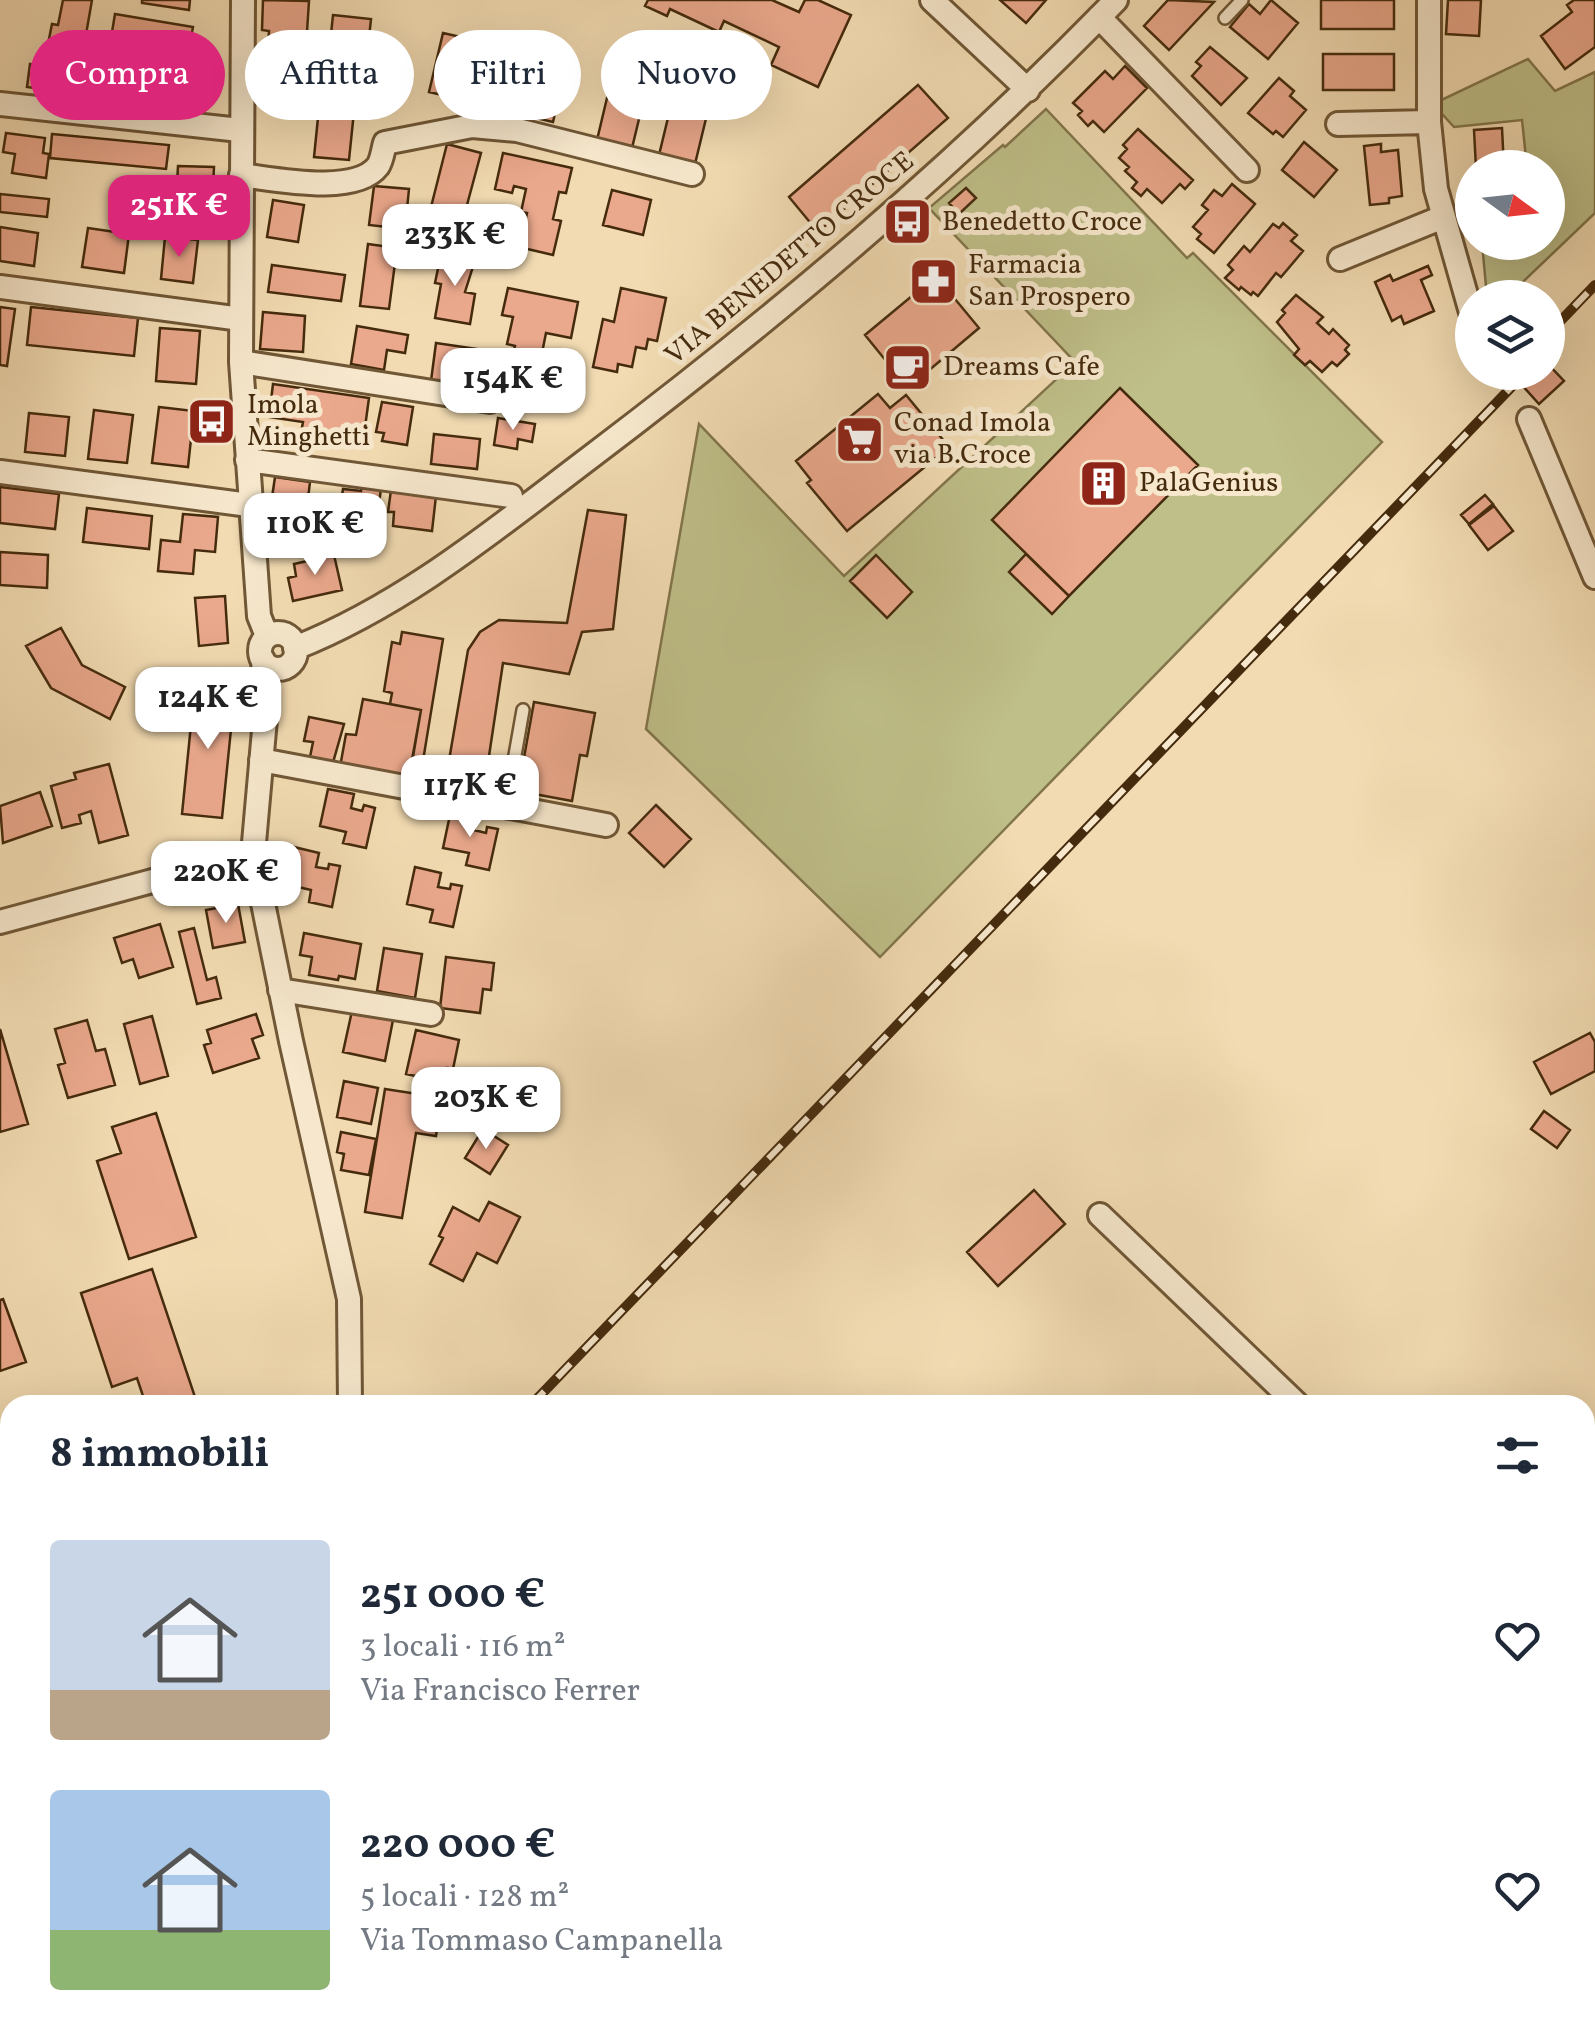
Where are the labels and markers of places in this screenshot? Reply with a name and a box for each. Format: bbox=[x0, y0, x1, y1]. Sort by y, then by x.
pin: 251K € bbox=[98, 175, 260, 260]
bus stop icon: Benedetto Croce bbox=[881, 196, 933, 248]
place label: Benedetto Croce bbox=[942, 203, 1142, 242]
pin: 233K € bbox=[374, 204, 536, 289]
place label: Farmacia San Prospero bbox=[968, 246, 1131, 317]
pharmacy icon: Farmacia San Prospero bbox=[907, 255, 959, 307]
cafe icon: Dreams Cafe bbox=[882, 341, 934, 393]
pin: 154K € bbox=[432, 348, 594, 433]
place label: Dreams Cafe bbox=[943, 348, 1100, 387]
place label: Imola Minghetti bbox=[247, 386, 370, 457]
bus stop icon: Imola Minghetti bbox=[186, 395, 238, 447]
place label: Conad Imola via B.Croce bbox=[894, 404, 1051, 475]
supermarket icon: Conad Imola via B.Croce bbox=[833, 413, 885, 465]
building icon: PalaGenius bbox=[1078, 457, 1130, 509]
place label: PalaGenius bbox=[1139, 464, 1278, 503]
pin: 110K € bbox=[234, 493, 396, 578]
pin: 124K € bbox=[127, 667, 289, 752]
pin: 117K € bbox=[389, 755, 551, 840]
pin: 220K € bbox=[145, 841, 307, 926]
pin: 203K € bbox=[405, 1067, 567, 1152]

